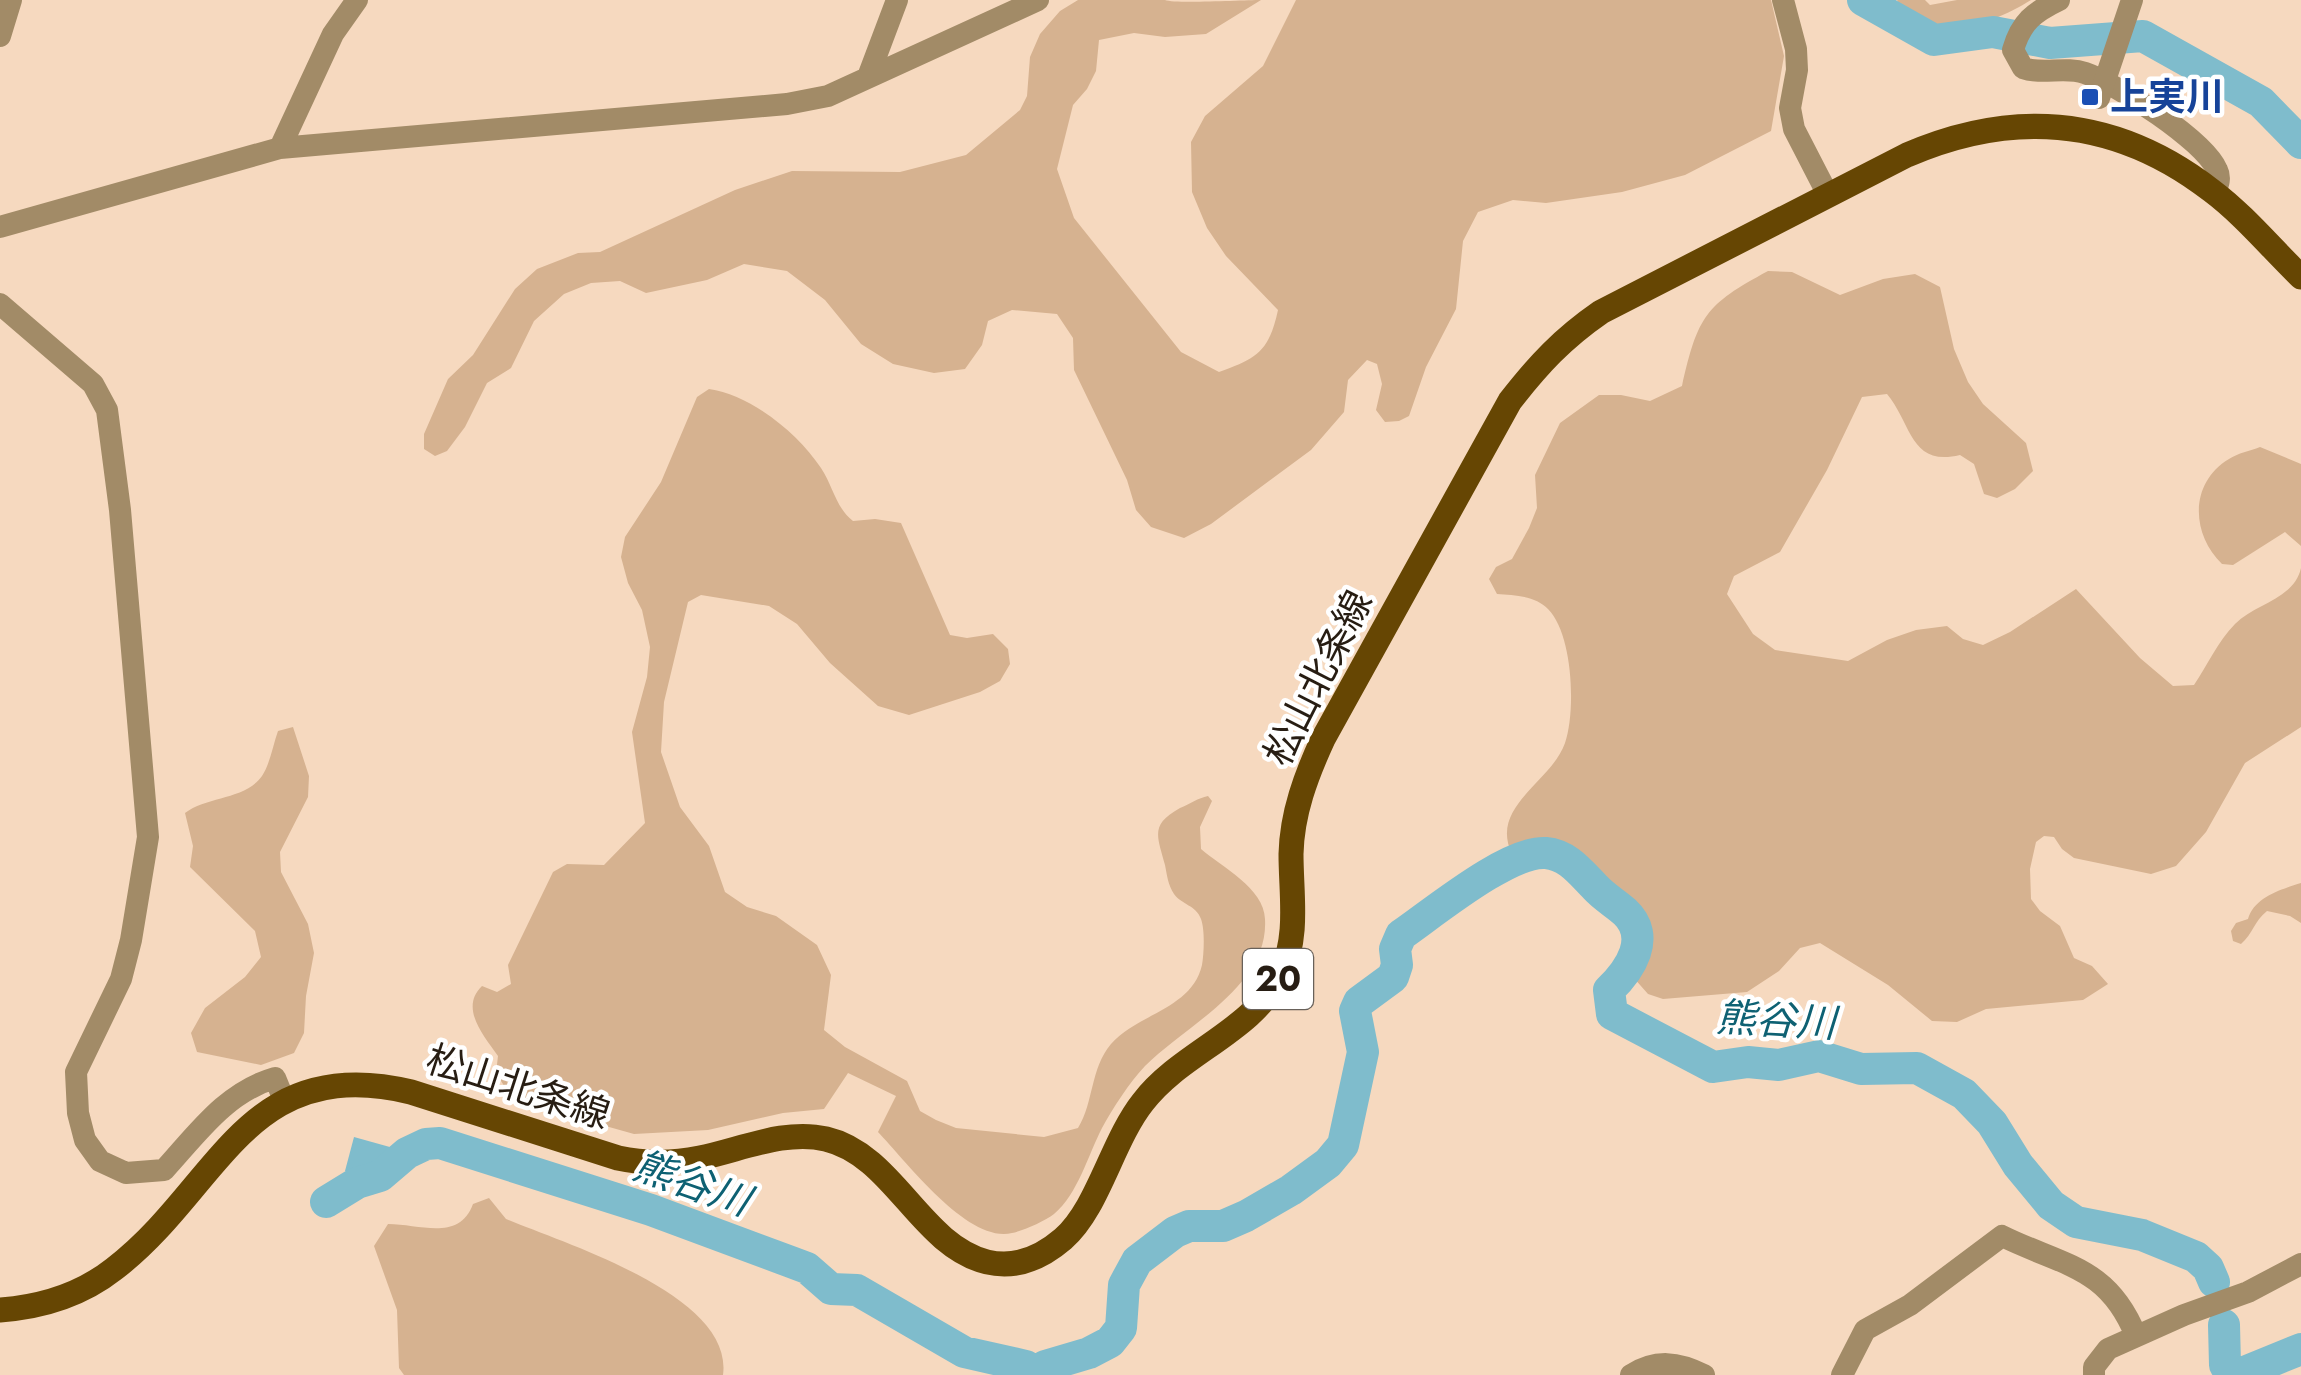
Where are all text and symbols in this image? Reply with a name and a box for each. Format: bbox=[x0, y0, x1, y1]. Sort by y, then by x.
place label: 上実川 bbox=[2110, 69, 2224, 124]
marker: 上実川 bbox=[2079, 86, 2101, 108]
street label: 松山北条線 bbox=[1250, 581, 1385, 775]
road number: 20 bbox=[1243, 949, 1313, 1009]
water label: 熊谷川 bbox=[1715, 988, 1841, 1052]
street label: 松山北条線 bbox=[419, 1031, 617, 1142]
water label: 熊谷川 bbox=[626, 1136, 762, 1231]

